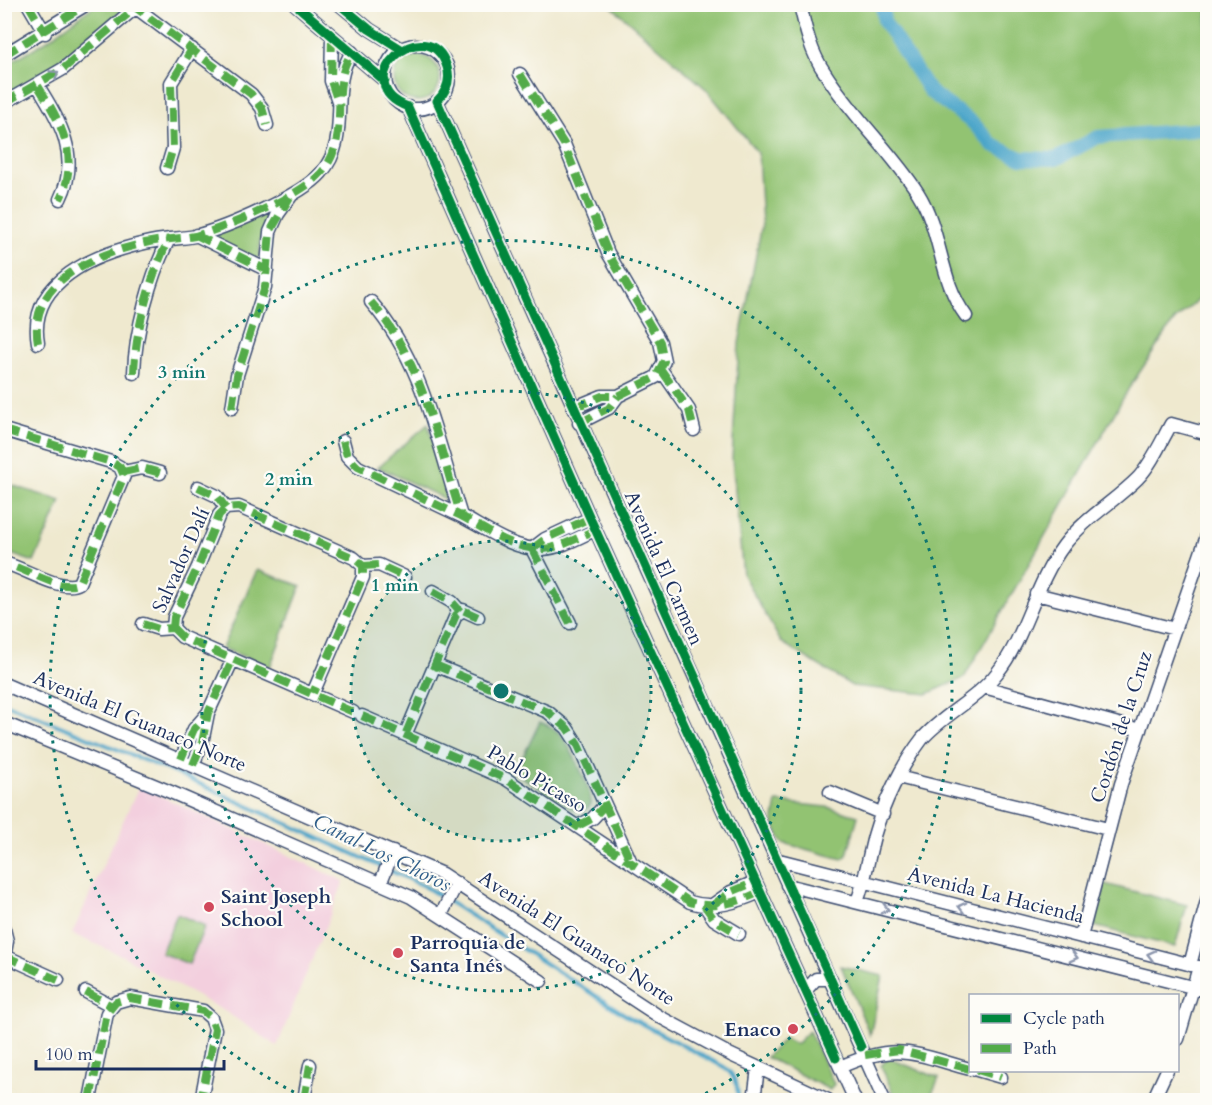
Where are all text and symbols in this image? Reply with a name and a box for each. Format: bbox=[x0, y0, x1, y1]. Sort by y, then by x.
one-way arrow bbox=[49, 70, 60, 81]
text: 3 min bbox=[158, 360, 206, 385]
text: 2 min bbox=[265, 467, 313, 492]
street label: Avenida El Carmen bbox=[618, 486, 710, 650]
street label: Salvador Dalí bbox=[146, 503, 216, 617]
text: 1 min bbox=[371, 573, 419, 598]
street label: Cordón de la Cruz bbox=[1084, 647, 1158, 806]
street label: Avenida El Guanaco Norte bbox=[29, 664, 251, 778]
centre of rings bbox=[491, 681, 511, 701]
street label: Pablo Picasso bbox=[482, 739, 592, 819]
water label: Canal Los Choros bbox=[308, 807, 456, 899]
street label: Avenida La Hacienda bbox=[905, 860, 1087, 930]
street label: Avenida El Guanaco Norte bbox=[474, 864, 680, 1012]
place label: Saint Joseph School bbox=[221, 883, 332, 933]
marker: Saint Joseph School bbox=[202, 900, 216, 914]
one-way arrow bbox=[957, 901, 967, 914]
one-way arrow bbox=[880, 902, 890, 915]
place label: Parroquia de Santa Inés bbox=[410, 929, 525, 979]
marker: Parroquia de Santa Inés bbox=[391, 946, 405, 960]
one-way arrow bbox=[1146, 949, 1156, 962]
one-way arrow bbox=[1068, 950, 1079, 962]
legend bbox=[969, 994, 1179, 1072]
text: Cycle path bbox=[1023, 1006, 1105, 1031]
place label: Enaco bbox=[724, 1016, 781, 1043]
marker: Enaco bbox=[786, 1022, 800, 1036]
scale bar bbox=[36, 1033, 224, 1071]
text: Path bbox=[1023, 1036, 1057, 1061]
text: 100 m bbox=[45, 1042, 93, 1067]

